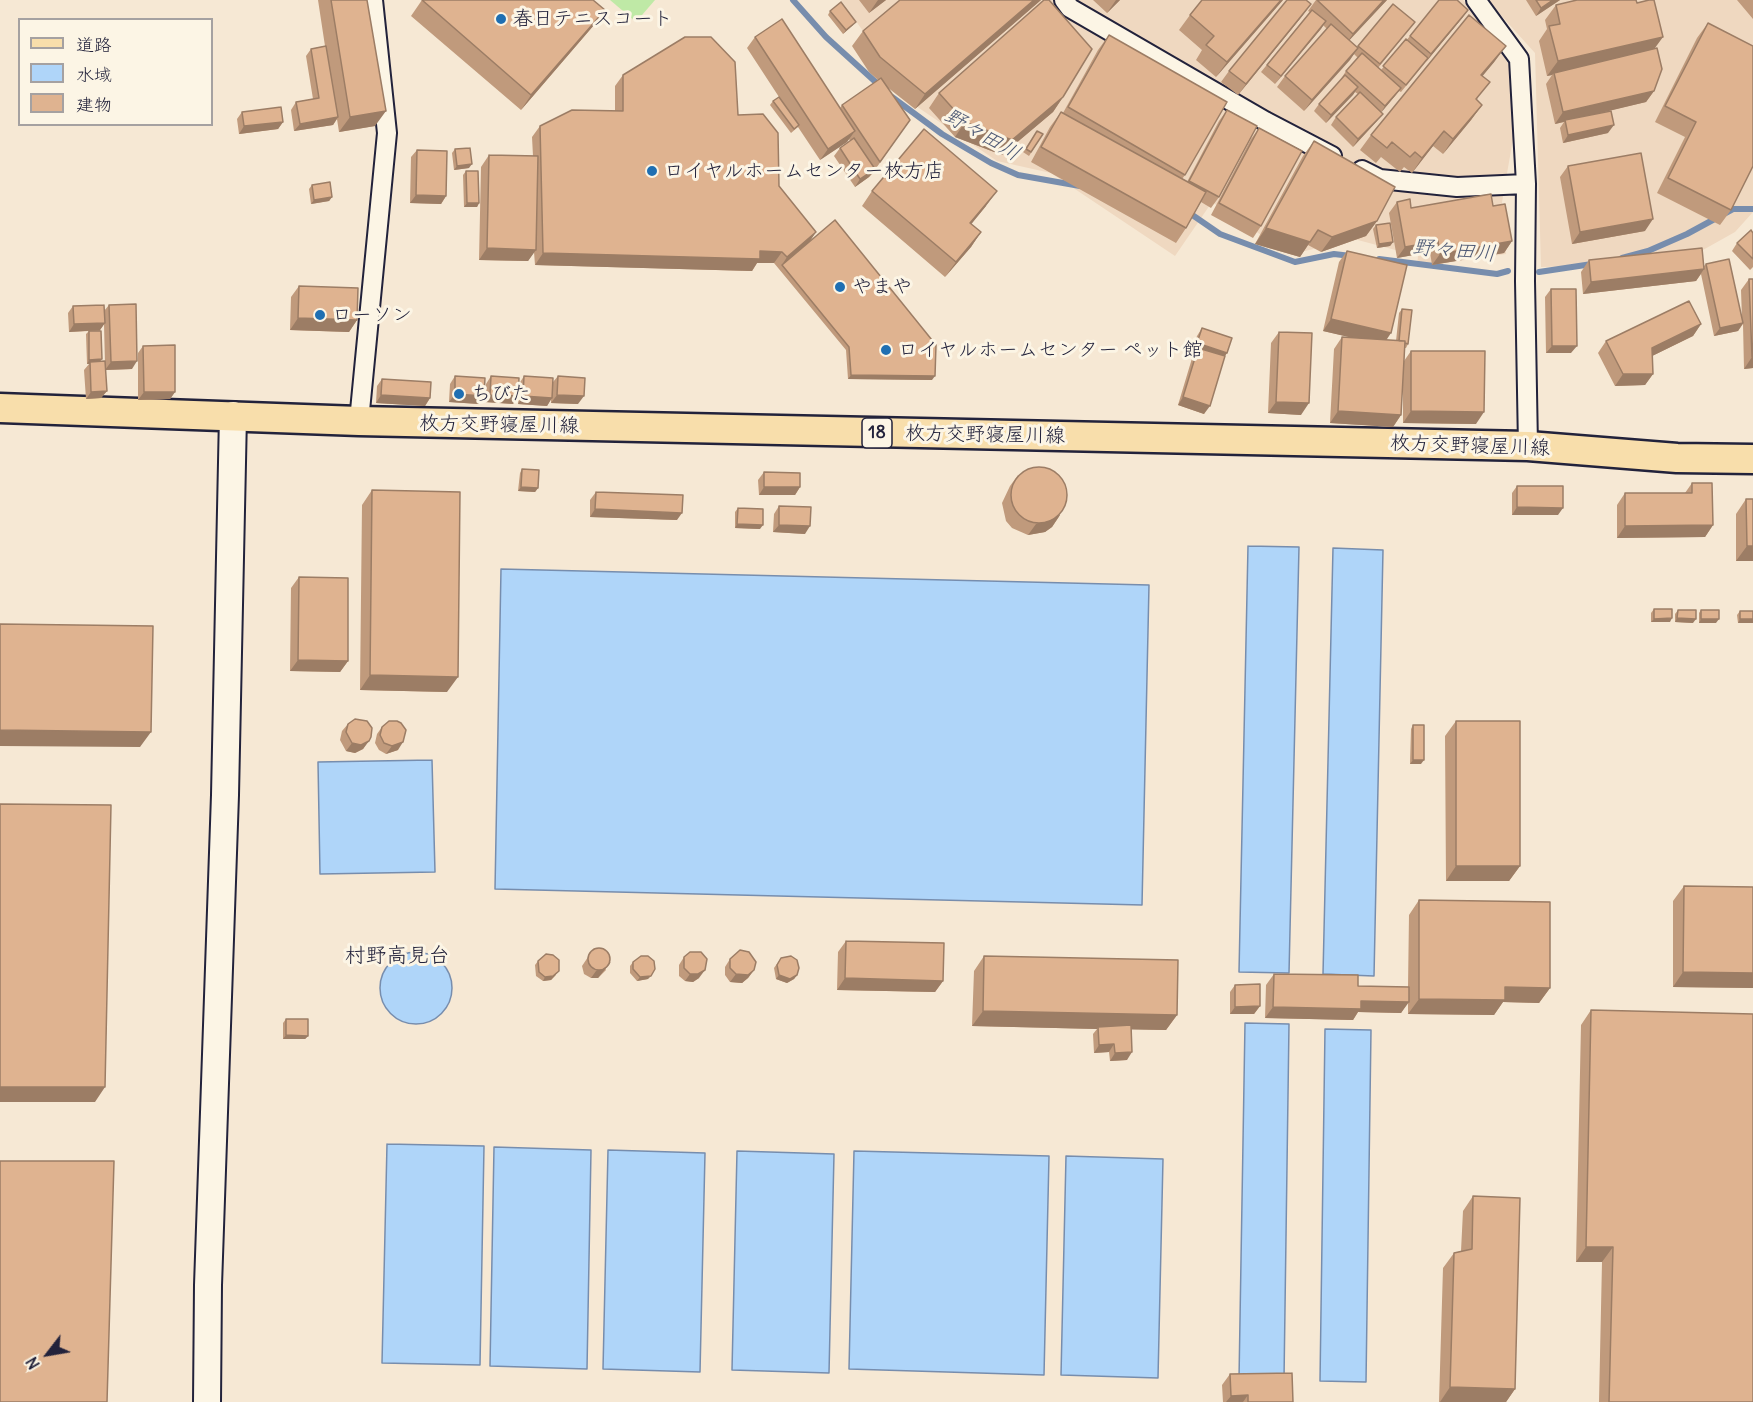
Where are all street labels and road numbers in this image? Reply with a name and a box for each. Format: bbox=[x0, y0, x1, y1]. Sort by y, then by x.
street label: 枚方交野寝屋川線 bbox=[419, 412, 579, 438]
road number: 18 bbox=[862, 418, 892, 448]
street label: 枚方交野寝屋川線 bbox=[905, 422, 1065, 448]
street label: 枚方交野寝屋川線 bbox=[1390, 431, 1550, 461]

